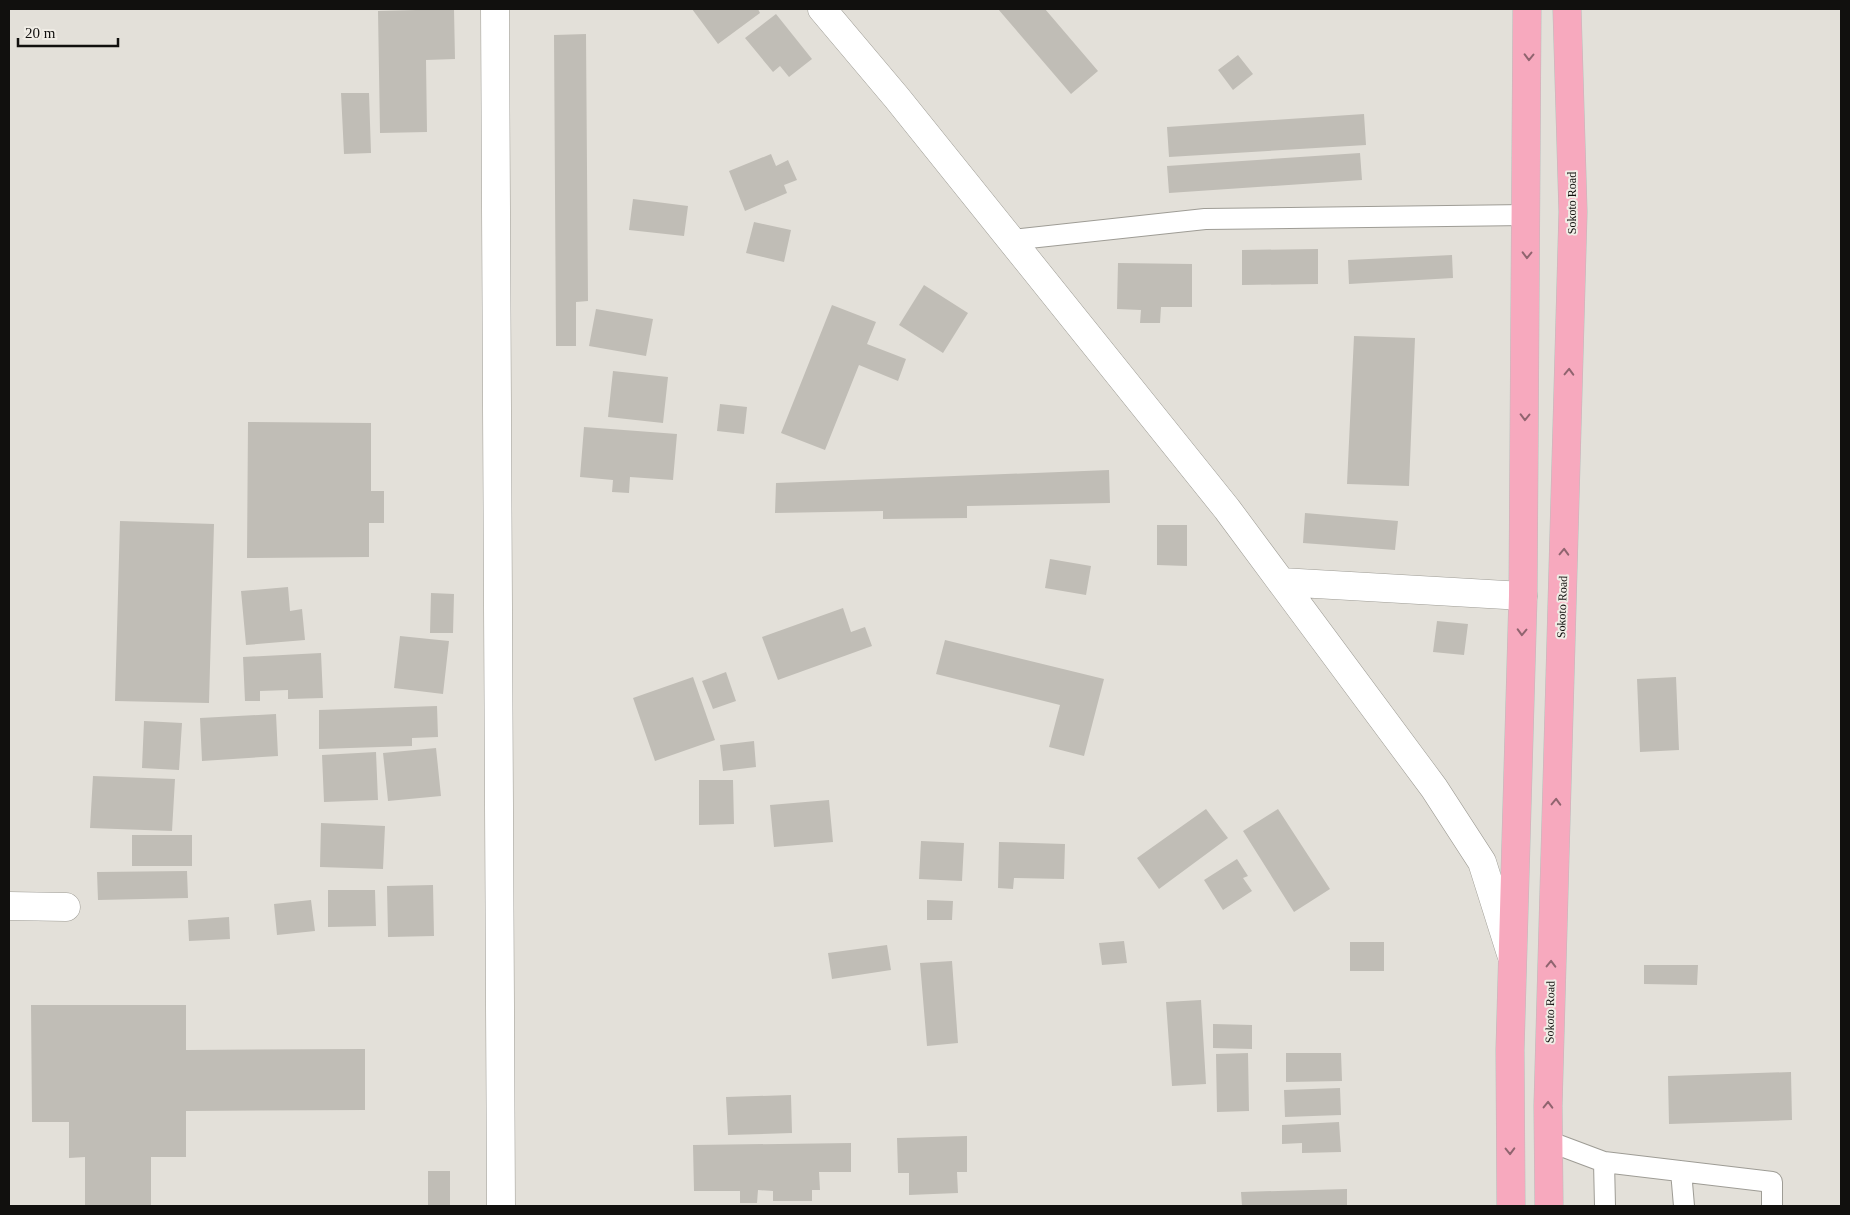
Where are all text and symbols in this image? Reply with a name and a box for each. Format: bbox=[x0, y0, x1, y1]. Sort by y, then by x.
scale bar bbox=[18, 15, 118, 47]
text: 20 m bbox=[25, 25, 56, 41]
one-way arrow bbox=[1524, 54, 1534, 62]
street label: Sokoto Road bbox=[1565, 172, 1579, 234]
one-way arrow bbox=[1522, 252, 1532, 259]
one-way arrow bbox=[1564, 367, 1574, 375]
one-way arrow bbox=[1520, 414, 1530, 422]
one-way arrow bbox=[1558, 547, 1569, 555]
street label: Sokoto Road bbox=[1554, 576, 1570, 638]
one-way arrow bbox=[1517, 629, 1527, 637]
one-way arrow bbox=[1551, 797, 1561, 805]
one-way arrow bbox=[1546, 960, 1556, 968]
street label: Sokoto Road bbox=[1542, 981, 1558, 1043]
one-way arrow bbox=[1543, 1101, 1553, 1108]
one-way arrow bbox=[1505, 1148, 1515, 1155]

